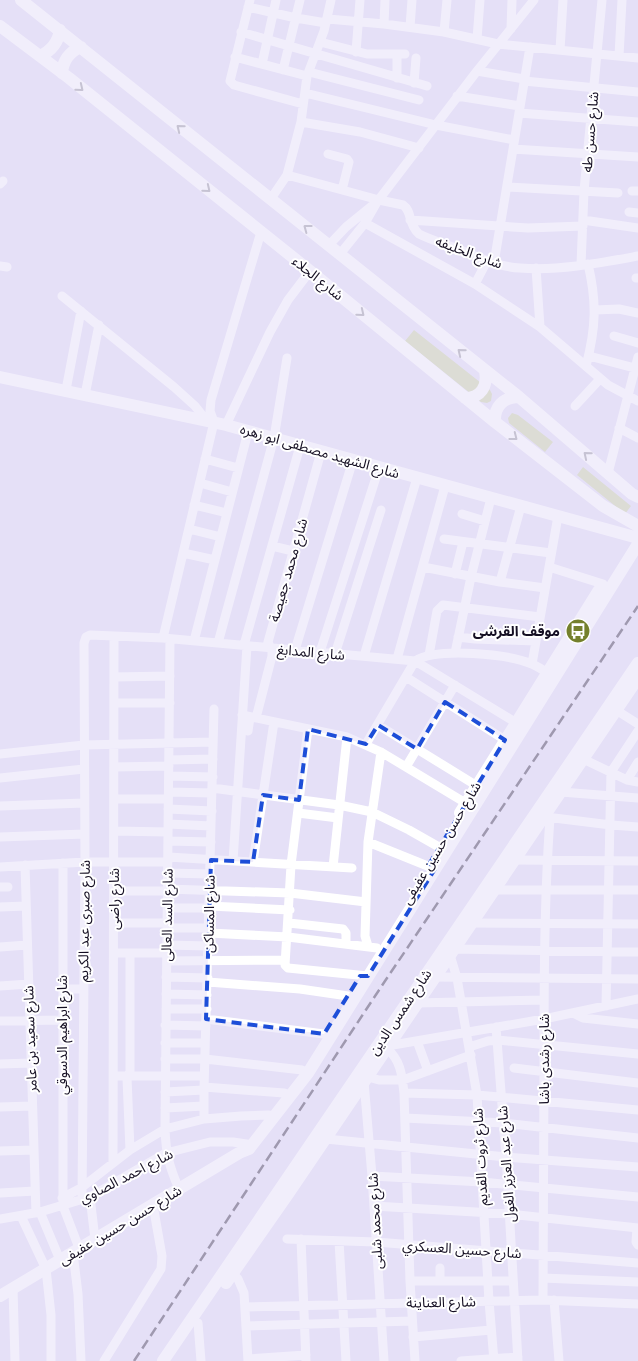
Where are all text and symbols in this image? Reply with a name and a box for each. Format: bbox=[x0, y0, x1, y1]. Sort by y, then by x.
one-way arrow bbox=[74, 82, 83, 90]
street label: شارع حسن طه bbox=[578, 91, 604, 173]
one-way arrow bbox=[177, 125, 186, 133]
one-way arrow bbox=[202, 183, 211, 192]
one-way arrow bbox=[304, 226, 313, 234]
street label: شارع الخليفه bbox=[432, 233, 505, 274]
street label: شارع الجلاء bbox=[287, 253, 347, 306]
one-way arrow bbox=[356, 307, 365, 316]
one-way arrow bbox=[458, 349, 467, 358]
street label: شارع الشهيد مصطفى ابو زهره bbox=[238, 421, 402, 484]
one-way arrow bbox=[509, 432, 518, 441]
one-way arrow bbox=[584, 453, 593, 461]
street label: شارع محمد جعيصة bbox=[266, 516, 313, 625]
bus stop icon: موقف القرشى bbox=[565, 618, 591, 644]
place label: موقف القرشى bbox=[473, 623, 560, 640]
street label: شارع المدابغ bbox=[276, 641, 346, 666]
street label: شارع حسن حسين عفيفى bbox=[398, 779, 487, 909]
street label: شارع صبرى عبد الكريم bbox=[75, 860, 96, 982]
street label: شارع راضى bbox=[106, 868, 125, 930]
street label: شارع السد العالى bbox=[158, 868, 179, 962]
street label: شارع المساكن bbox=[200, 875, 221, 953]
street label: شارع شمس الدين bbox=[365, 966, 437, 1060]
street label: شارع ابراهيم الدسوقي bbox=[54, 975, 73, 1095]
street label: شارع سعيد بن عامر bbox=[20, 985, 43, 1094]
street label: شارع رشدى باشا bbox=[536, 1013, 555, 1105]
street label: شارع عبد العزيز الغول bbox=[494, 1105, 521, 1223]
street label: شارع ثروت القديم bbox=[469, 1108, 494, 1206]
street label: شارع احمد الصاوي bbox=[77, 1146, 177, 1209]
street label: شارع محمد شلبى bbox=[364, 1172, 389, 1270]
street label: شارع حسن حسين عفيفى bbox=[56, 1182, 186, 1271]
street label: شارع حسين العسكري bbox=[402, 1237, 522, 1264]
street label: شارع العناينة bbox=[406, 1293, 476, 1314]

